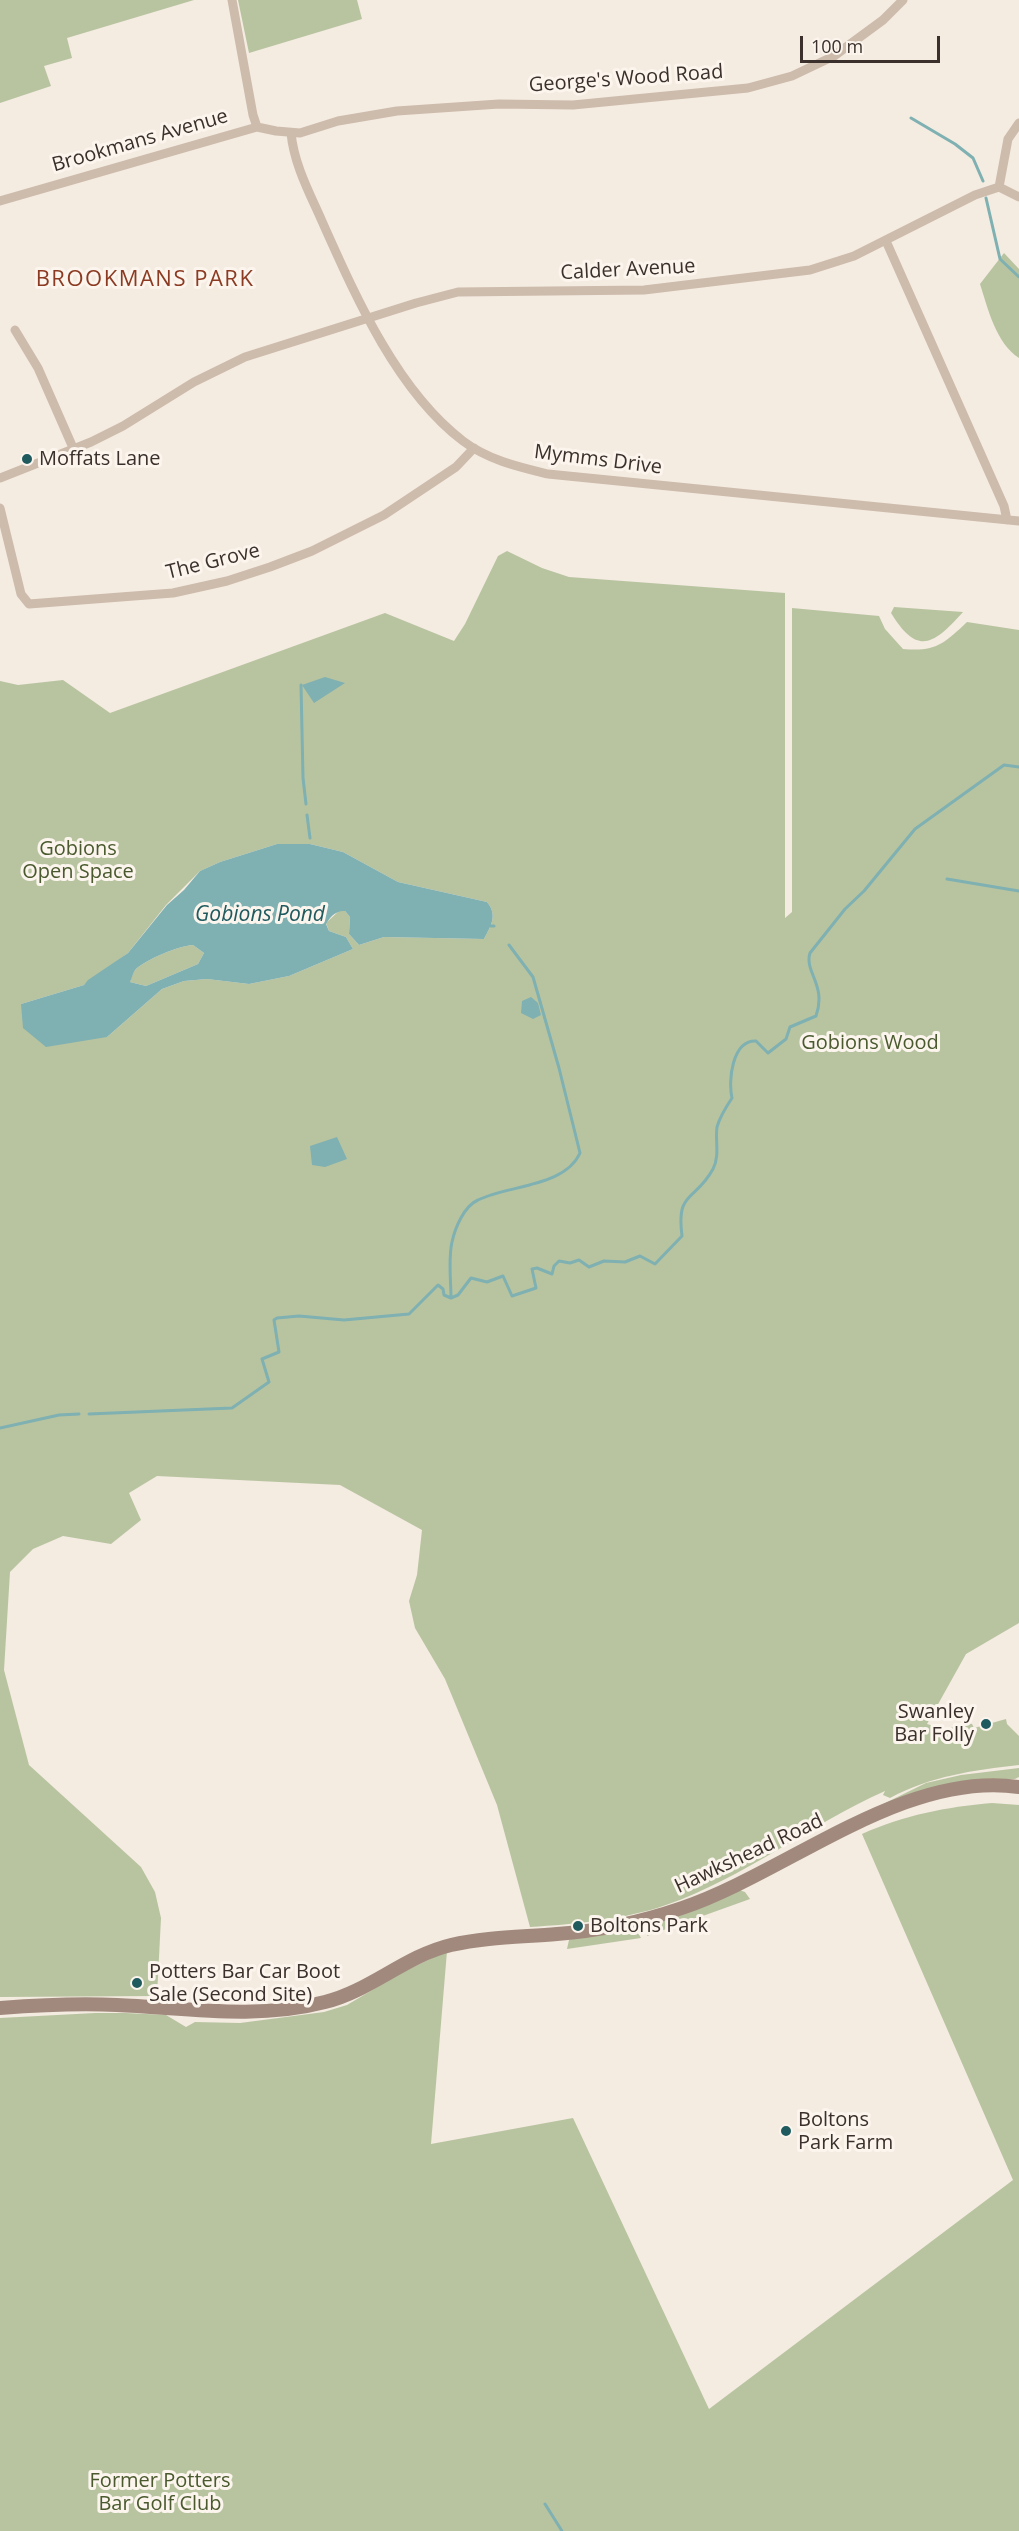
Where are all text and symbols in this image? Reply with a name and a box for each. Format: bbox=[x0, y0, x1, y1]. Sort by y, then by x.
scale bar bbox=[803, 24, 942, 62]
text: 100 m bbox=[811, 34, 863, 58]
street label: George's Wood Road bbox=[528, 60, 724, 98]
street label: Brookmans Avenue bbox=[49, 104, 231, 178]
street label: Calder Avenue bbox=[560, 254, 696, 286]
district label: BROOKMANS PARK bbox=[36, 267, 254, 293]
street label: Mymms Drive bbox=[533, 440, 663, 480]
place label: Moffats Lane bbox=[39, 447, 160, 471]
marker: Moffats Lane bbox=[20, 452, 34, 466]
street label: The Grove bbox=[164, 539, 262, 585]
park label: Gobions Open Space bbox=[22, 837, 134, 884]
water label: Gobions Pond bbox=[195, 902, 325, 928]
park label: Gobions Wood bbox=[801, 1031, 939, 1055]
place label: Swanley Bar Folly bbox=[894, 1700, 974, 1747]
marker: Swanley Bar Folly bbox=[979, 1717, 993, 1731]
street label: Hawkshead Road bbox=[671, 1809, 827, 1899]
place label: Boltons Park bbox=[590, 1914, 708, 1938]
marker: Boltons Park bbox=[571, 1919, 585, 1933]
place label: Potters Bar Car Boot Sale (Second Site) bbox=[149, 1960, 340, 2007]
marker: Potters Bar Car Boot Sale (Second Site) bbox=[130, 1976, 144, 1990]
place label: Boltons Park Farm bbox=[798, 2108, 893, 2155]
marker: Boltons Park Farm bbox=[779, 2124, 793, 2138]
park label: Former Potters Bar Golf Club bbox=[90, 2469, 230, 2516]

